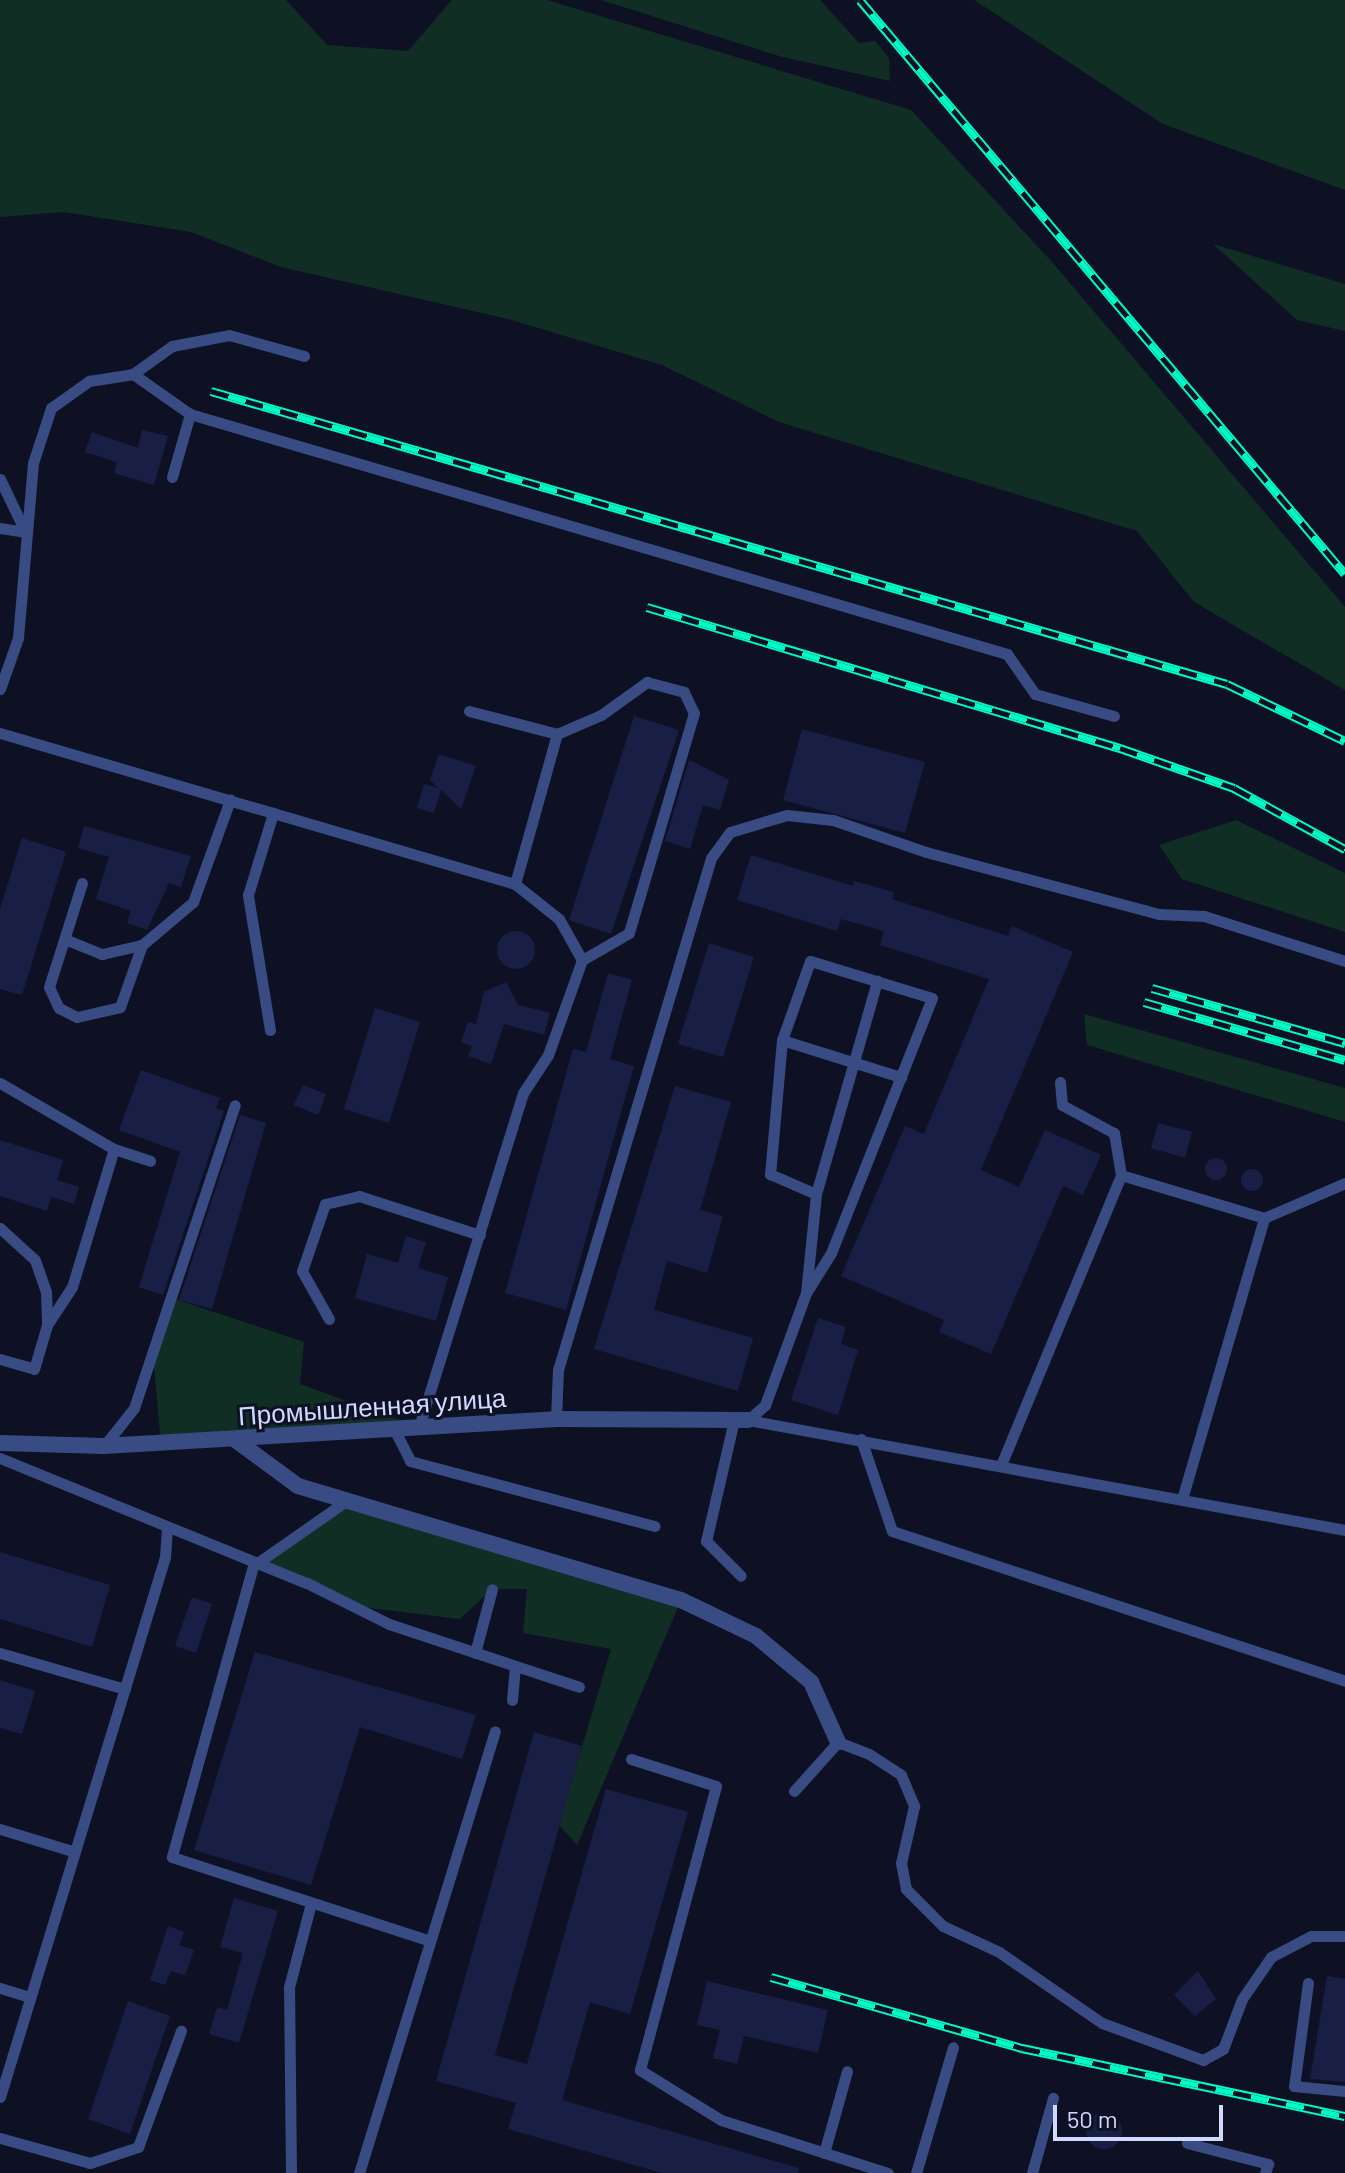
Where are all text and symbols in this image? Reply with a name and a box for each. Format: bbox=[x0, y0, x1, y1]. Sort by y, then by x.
street label: Промышленная улица bbox=[237, 1381, 507, 1431]
scale bar bbox=[1057, 2089, 1227, 2139]
text: 50 m bbox=[1067, 2104, 1118, 2133]

